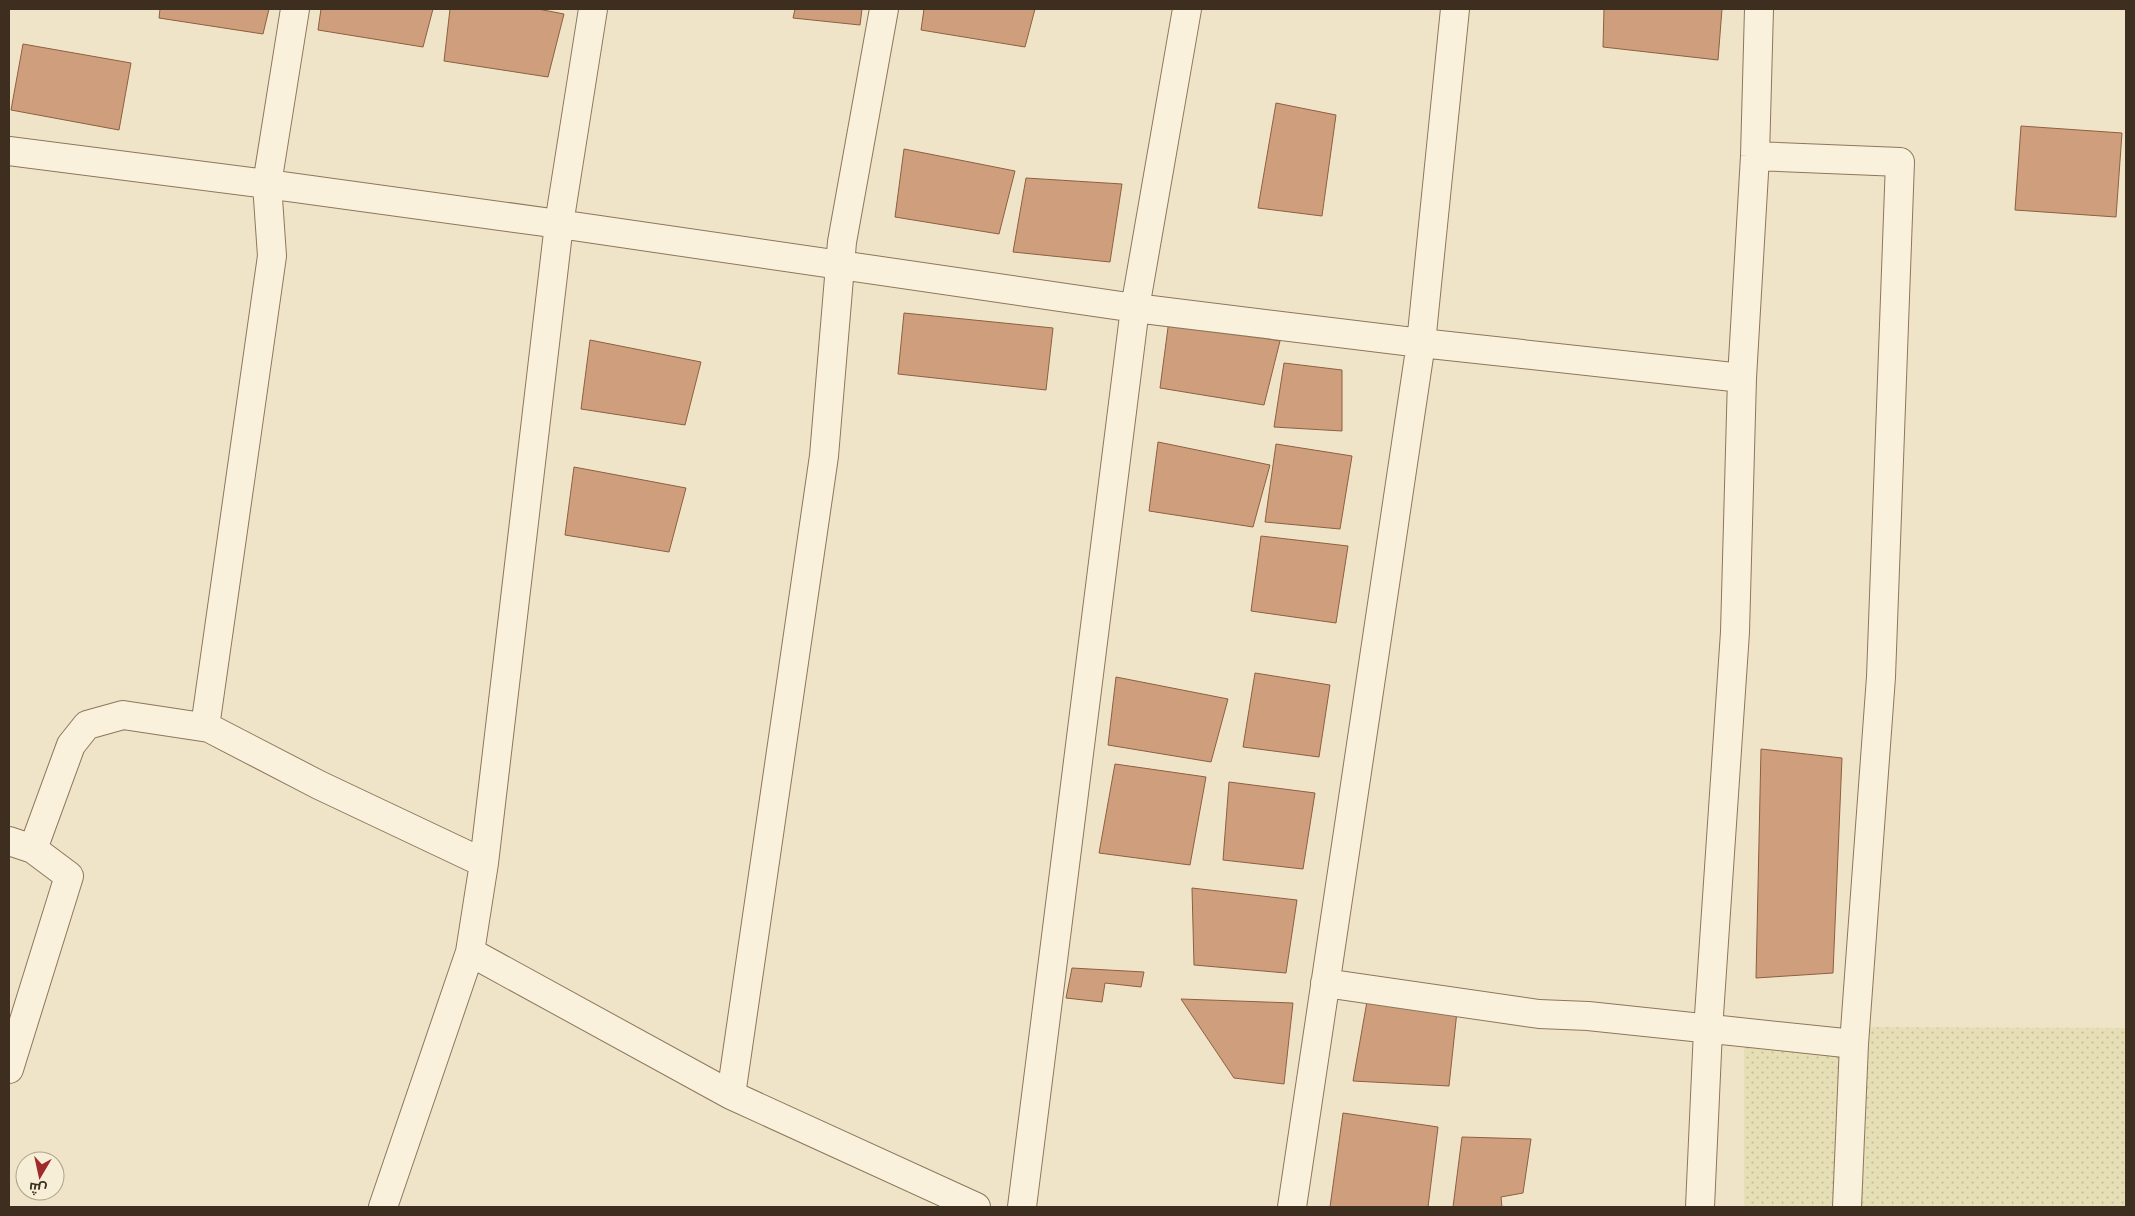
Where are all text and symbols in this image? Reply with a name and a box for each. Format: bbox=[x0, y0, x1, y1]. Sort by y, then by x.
north arrow bbox=[15, 1151, 65, 1201]
text: ش bbox=[28, 1179, 48, 1198]

